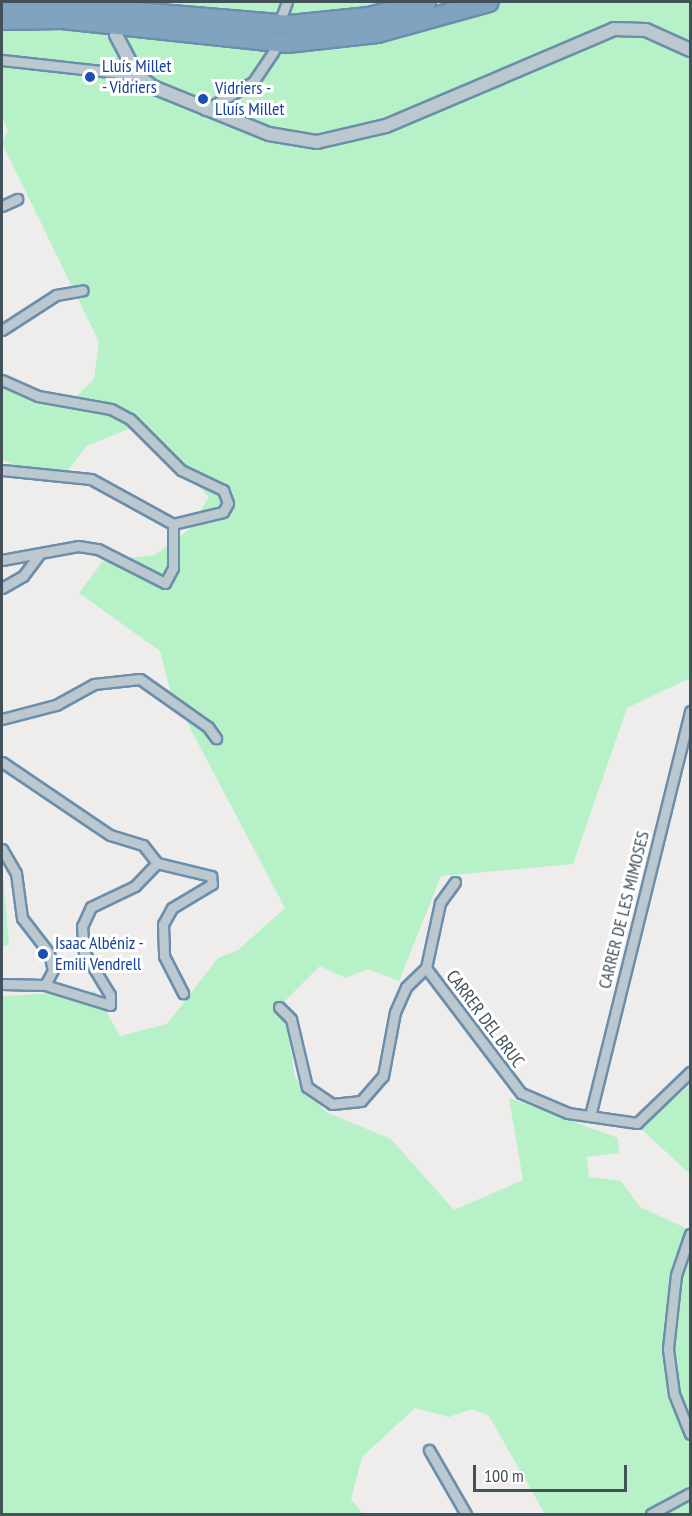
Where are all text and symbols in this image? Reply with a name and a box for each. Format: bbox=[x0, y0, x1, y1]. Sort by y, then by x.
place label: Lluís Millet - Vidriers bbox=[102, 56, 171, 98]
marker: Lluís Millet - Vidriers bbox=[83, 70, 97, 84]
place label: Vidriers - Lluís Millet bbox=[215, 78, 284, 121]
marker: Vidriers - Lluís Millet bbox=[196, 92, 210, 106]
street label: CARRER DE LES MIMOSES bbox=[594, 829, 654, 991]
place label: Isaac Albéniz - Emili Vendrell bbox=[55, 933, 145, 976]
marker: Isaac Albéniz - Emili Vendrell bbox=[36, 947, 50, 961]
street label: CARRER DEL BRUC bbox=[441, 966, 529, 1072]
scale bar bbox=[476, 1453, 630, 1491]
text: 100 m bbox=[484, 1464, 524, 1487]

